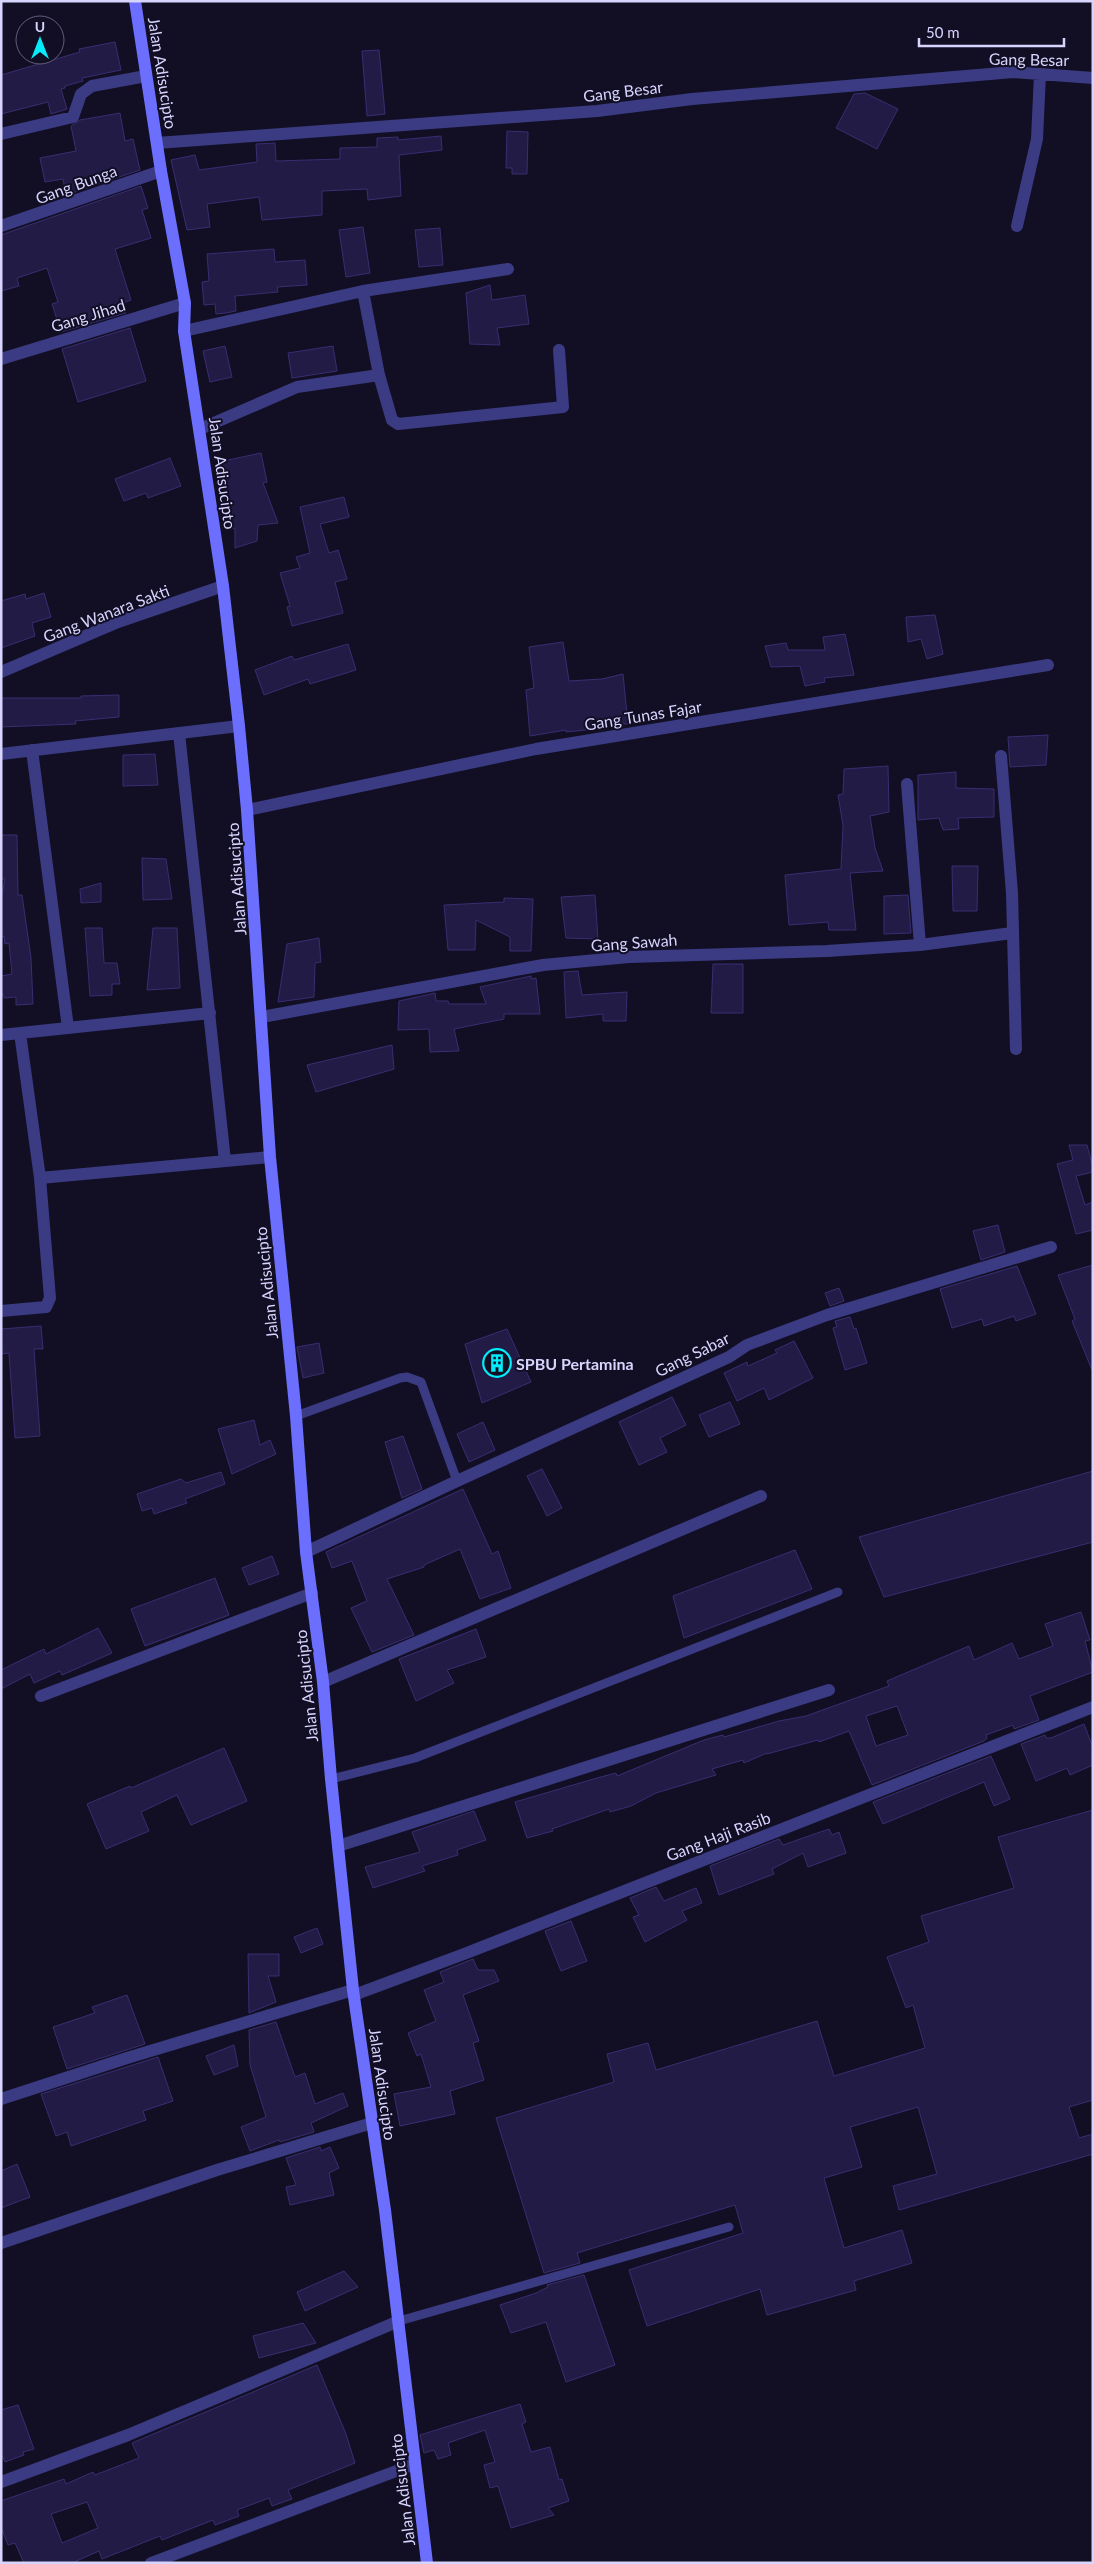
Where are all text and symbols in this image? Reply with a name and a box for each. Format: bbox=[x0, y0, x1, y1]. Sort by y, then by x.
north arrow bbox=[15, 15, 65, 65]
scale bar bbox=[919, 15, 1064, 47]
street label: Jalan Adisucipto bbox=[145, 16, 181, 130]
text: U bbox=[35, 18, 45, 35]
text: 50 m bbox=[926, 23, 960, 41]
street label: Gang Besar bbox=[989, 49, 1069, 69]
street label: Gang Besar bbox=[582, 77, 664, 105]
street label: Gang Bunga bbox=[33, 160, 119, 208]
street label: Gang Jihad bbox=[49, 295, 127, 335]
street label: Jalan Adisucipto bbox=[206, 416, 240, 530]
street label: Gang Wanara Sakti bbox=[40, 580, 172, 646]
street label: Gang Tunas Fajar bbox=[583, 696, 703, 734]
street label: Jalan Adisucipto bbox=[223, 822, 249, 936]
street label: Gang Sawah bbox=[590, 929, 678, 955]
street label: Jalan Adisucipto bbox=[251, 1226, 281, 1340]
street label: Gang Sabar bbox=[652, 1328, 732, 1380]
building icon: SPBU Pertamina bbox=[482, 1348, 512, 1378]
place label: SPBU Pertamina bbox=[516, 1354, 634, 1373]
street label: Jalan Adisucipto bbox=[291, 1629, 321, 1743]
street label: Gang Haji Rasib bbox=[663, 1807, 773, 1865]
street label: Jalan Adisucipto bbox=[366, 2027, 400, 2141]
street label: Jalan Adisucipto bbox=[386, 2433, 418, 2547]

